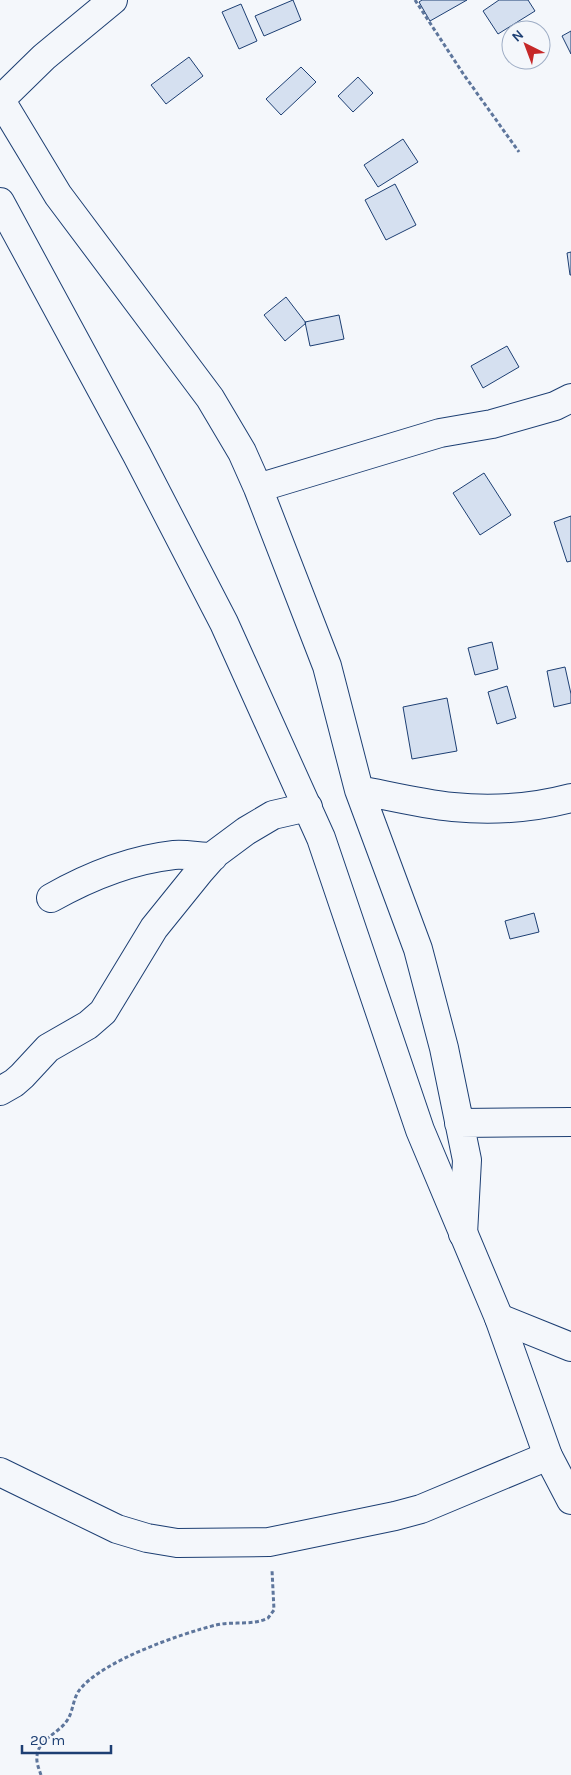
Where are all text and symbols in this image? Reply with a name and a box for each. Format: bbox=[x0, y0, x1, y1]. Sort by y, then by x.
north arrow bbox=[501, 20, 551, 70]
text: N bbox=[508, 26, 527, 45]
scale bar bbox=[22, 1722, 111, 1754]
text: 20 m bbox=[30, 1731, 65, 1749]

